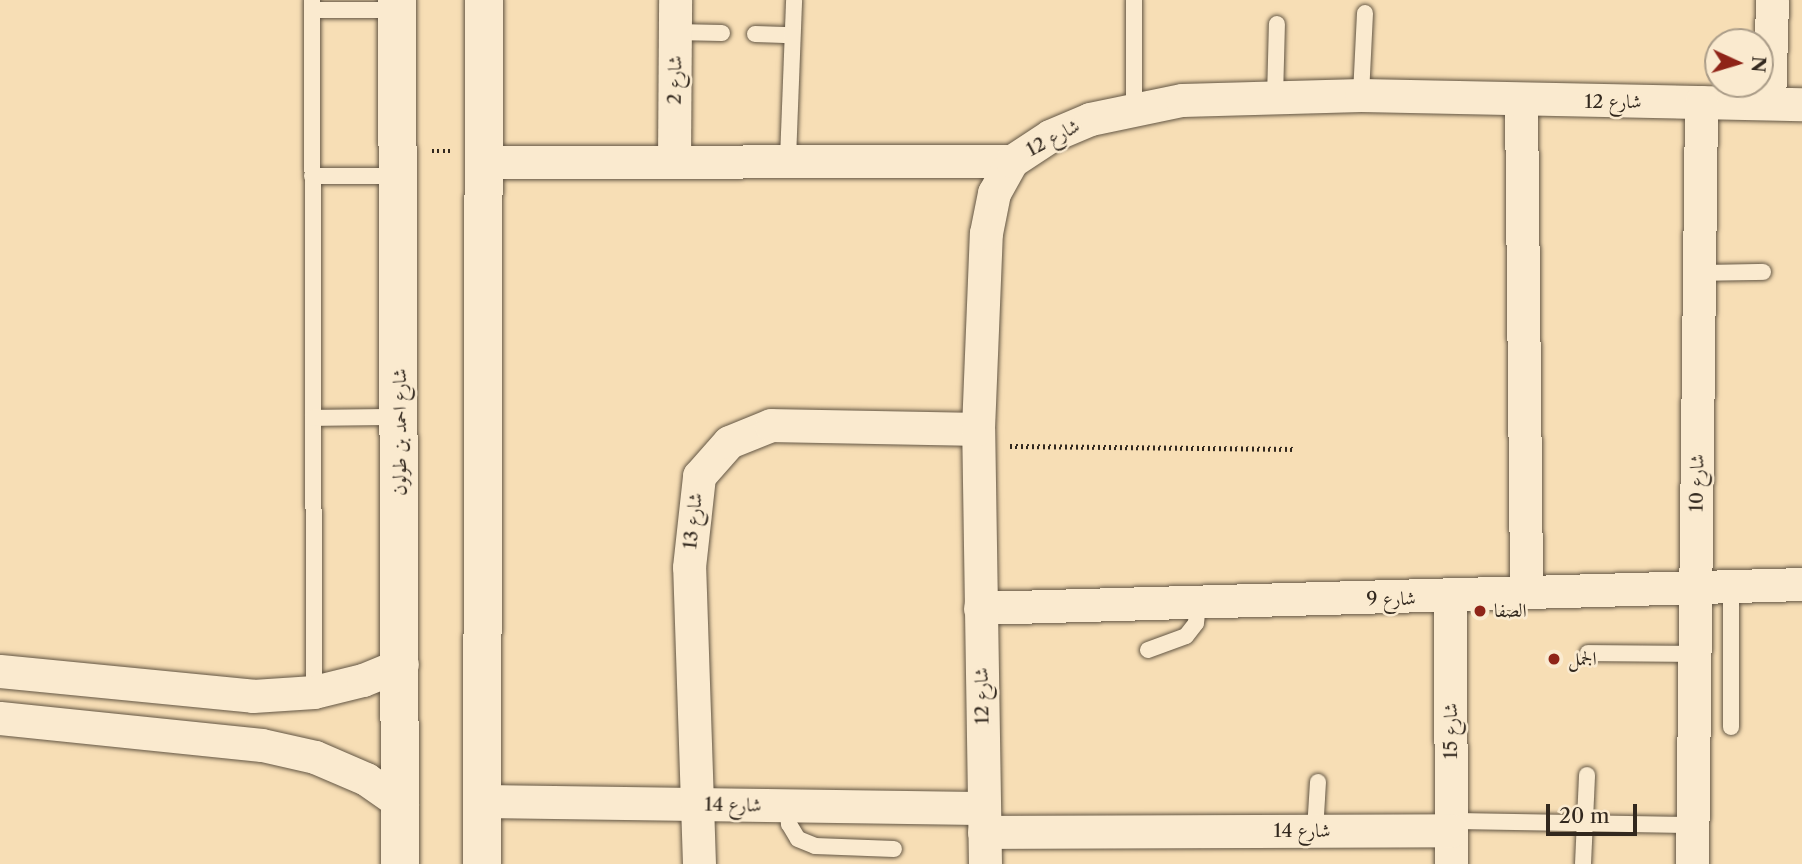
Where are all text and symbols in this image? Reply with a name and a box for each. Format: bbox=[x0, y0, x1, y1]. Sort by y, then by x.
north arrow bbox=[1704, 28, 1774, 98]
street label: شارع 2 bbox=[663, 55, 687, 105]
text: N bbox=[1746, 55, 1771, 73]
street label: شارع 12 bbox=[1585, 91, 1641, 113]
street label: شارع 12 bbox=[1023, 115, 1083, 161]
street label: شارع احمد بن طولون bbox=[389, 368, 411, 496]
street label: شارع 10 bbox=[1685, 454, 1709, 512]
street label: شارع 13 bbox=[679, 492, 707, 550]
street label: شارع 9 bbox=[1366, 587, 1416, 611]
place label: الصفا bbox=[1494, 600, 1527, 622]
marker: الصفا bbox=[1472, 603, 1488, 619]
place label: الجمل bbox=[1568, 648, 1597, 670]
marker: الجمل bbox=[1546, 651, 1562, 667]
street label: شارع 12 bbox=[970, 667, 994, 725]
street label: شارع 15 bbox=[1440, 703, 1462, 759]
scale bar bbox=[1550, 790, 1641, 834]
street label: شارع 14 bbox=[704, 793, 762, 817]
text: 20 m bbox=[1559, 803, 1610, 828]
street label: شارع 14 bbox=[1273, 820, 1331, 842]

